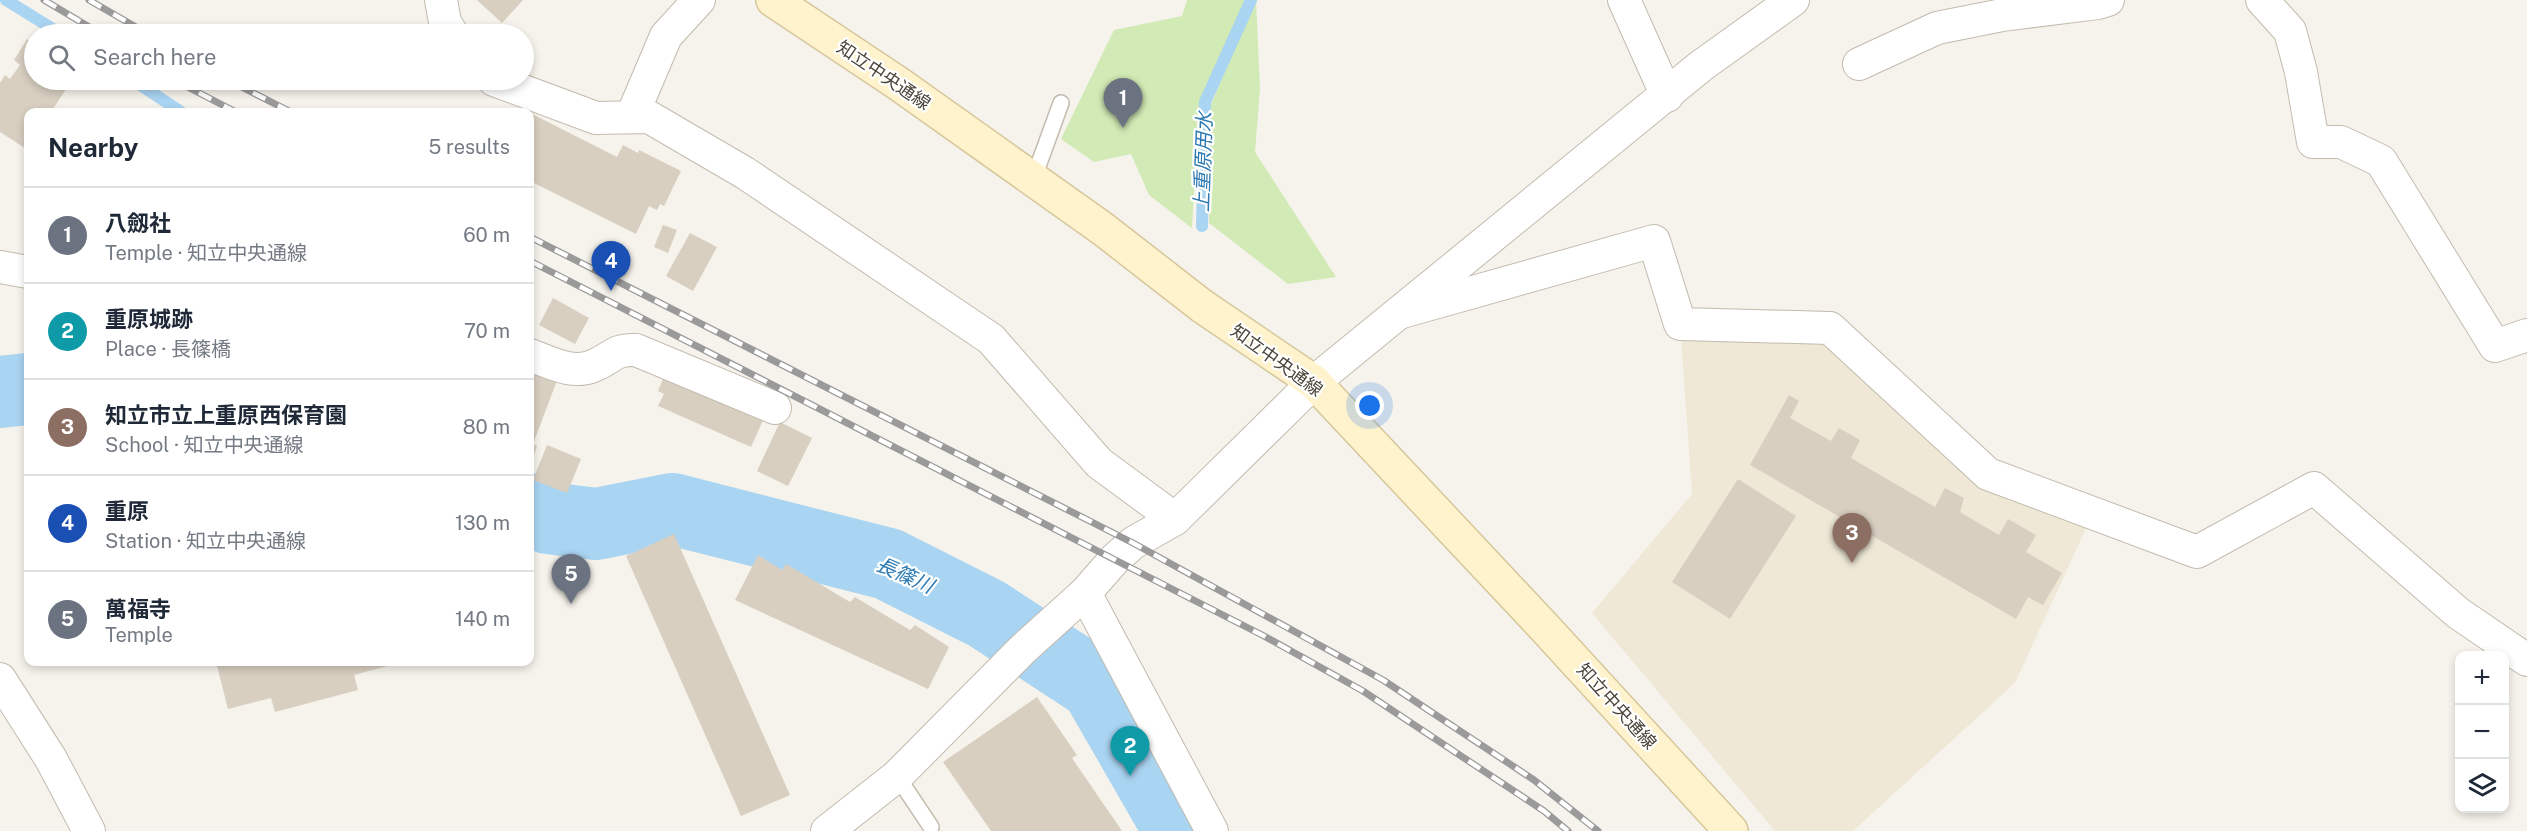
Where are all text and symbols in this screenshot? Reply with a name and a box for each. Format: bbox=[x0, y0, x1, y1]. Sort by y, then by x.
search box bbox=[24, 24, 534, 90]
street label: 知立中央通線 bbox=[833, 36, 935, 114]
icon: search bbox=[45, 41, 78, 74]
text: Search here bbox=[93, 44, 217, 70]
pin: 1 bbox=[1104, 78, 1142, 128]
water label: 上重原用水 bbox=[1189, 110, 1217, 212]
text: Nearby bbox=[48, 132, 138, 163]
text: 5 results bbox=[428, 135, 510, 159]
text: 八劔社 bbox=[105, 210, 171, 236]
text: 1 bbox=[63, 223, 72, 247]
text: 60 m bbox=[463, 223, 510, 247]
text: Temple · 知立中央通線 bbox=[105, 241, 307, 265]
pin: 4 bbox=[592, 242, 630, 291]
text: 重原城跡 bbox=[105, 306, 193, 332]
text: 2 bbox=[61, 319, 74, 343]
text: 70 m bbox=[464, 319, 510, 343]
street label: 知立中央通線 bbox=[1227, 320, 1327, 400]
text: Place · 長篠橋 bbox=[105, 337, 231, 361]
your location bbox=[1355, 391, 1384, 420]
text: 知立市立上重原西保育園 bbox=[105, 402, 347, 428]
text: 3 bbox=[61, 415, 74, 439]
text: 80 m bbox=[463, 415, 510, 439]
text: School · 知立中央通線 bbox=[105, 433, 304, 457]
text: 重原 bbox=[105, 498, 149, 524]
text: 4 bbox=[61, 511, 74, 535]
text: 130 m bbox=[455, 511, 510, 535]
pin: 3 bbox=[1832, 514, 1872, 563]
text: Station · 知立中央通線 bbox=[105, 529, 306, 553]
water label: 長篠川 bbox=[873, 552, 939, 599]
pin: 5 bbox=[552, 554, 590, 604]
text: 萬福寺 bbox=[105, 596, 171, 622]
text: 5 bbox=[61, 607, 74, 631]
text: 140 m bbox=[455, 607, 510, 631]
text: Temple bbox=[105, 623, 173, 647]
map controls bbox=[2455, 651, 2509, 813]
button: + bbox=[2455, 651, 2509, 705]
street label: 知立中央通線 bbox=[1573, 659, 1661, 753]
button: − bbox=[2455, 705, 2509, 759]
pin: 2 bbox=[1110, 726, 1150, 776]
button: layers bbox=[2455, 759, 2509, 813]

